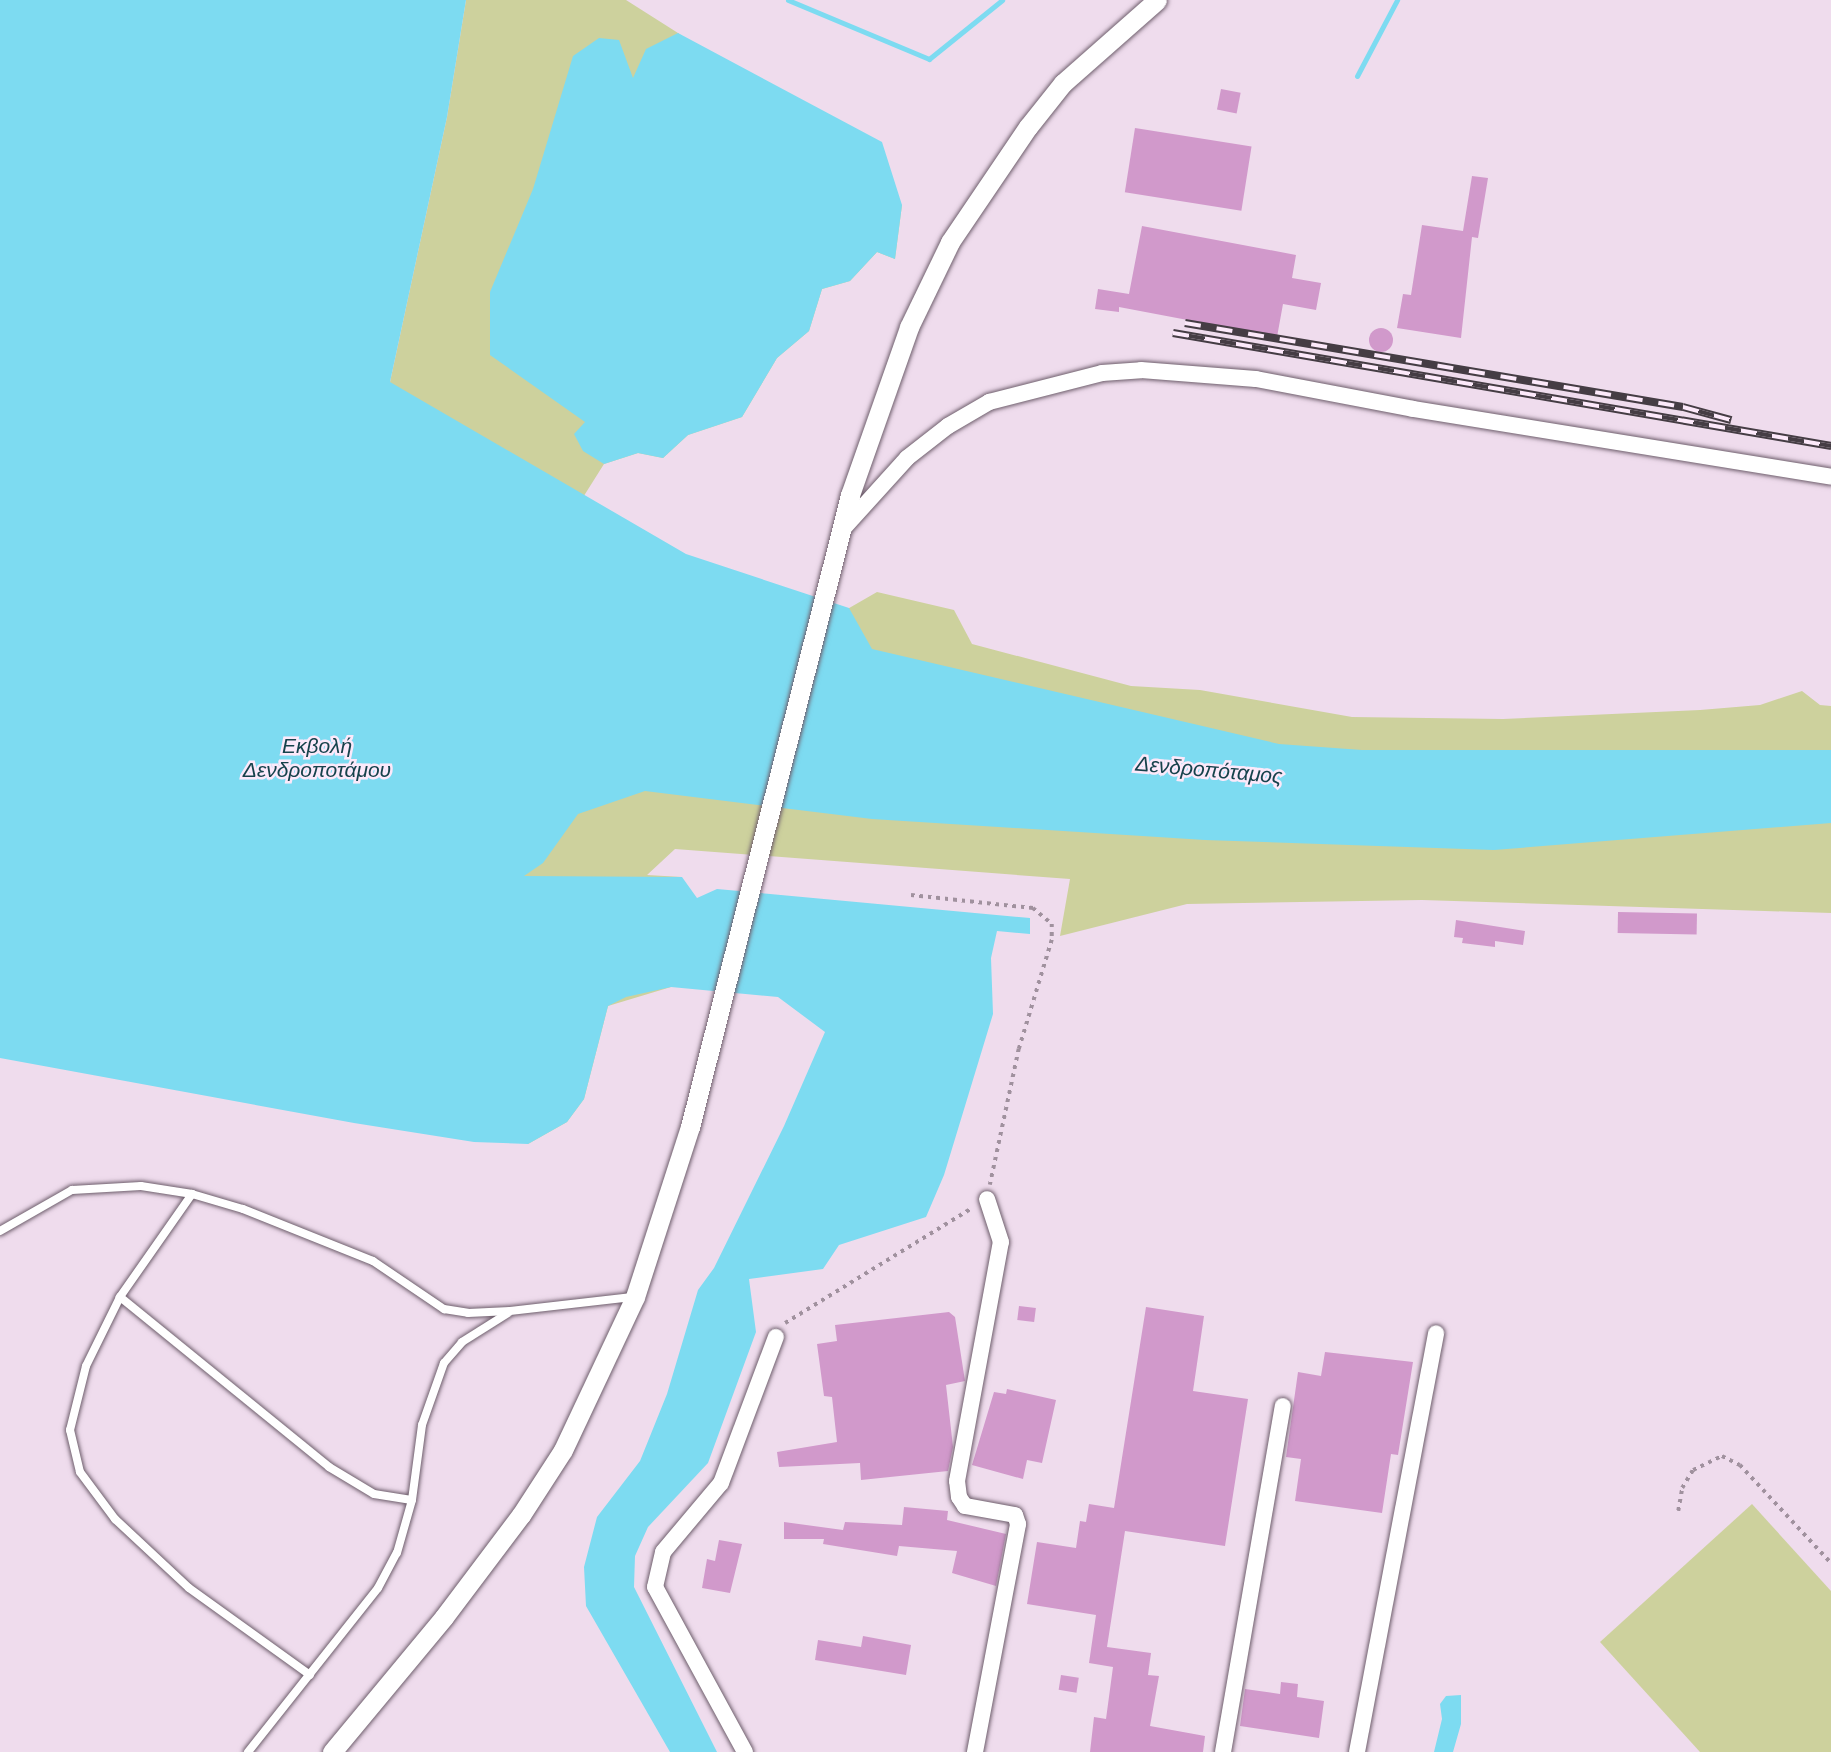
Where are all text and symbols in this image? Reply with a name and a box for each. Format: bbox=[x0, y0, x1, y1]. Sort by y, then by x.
water label: Εκβολή Δενδροποτάμου bbox=[243, 733, 391, 783]
water label: Δενδροπόταμος bbox=[1135, 751, 1283, 789]

